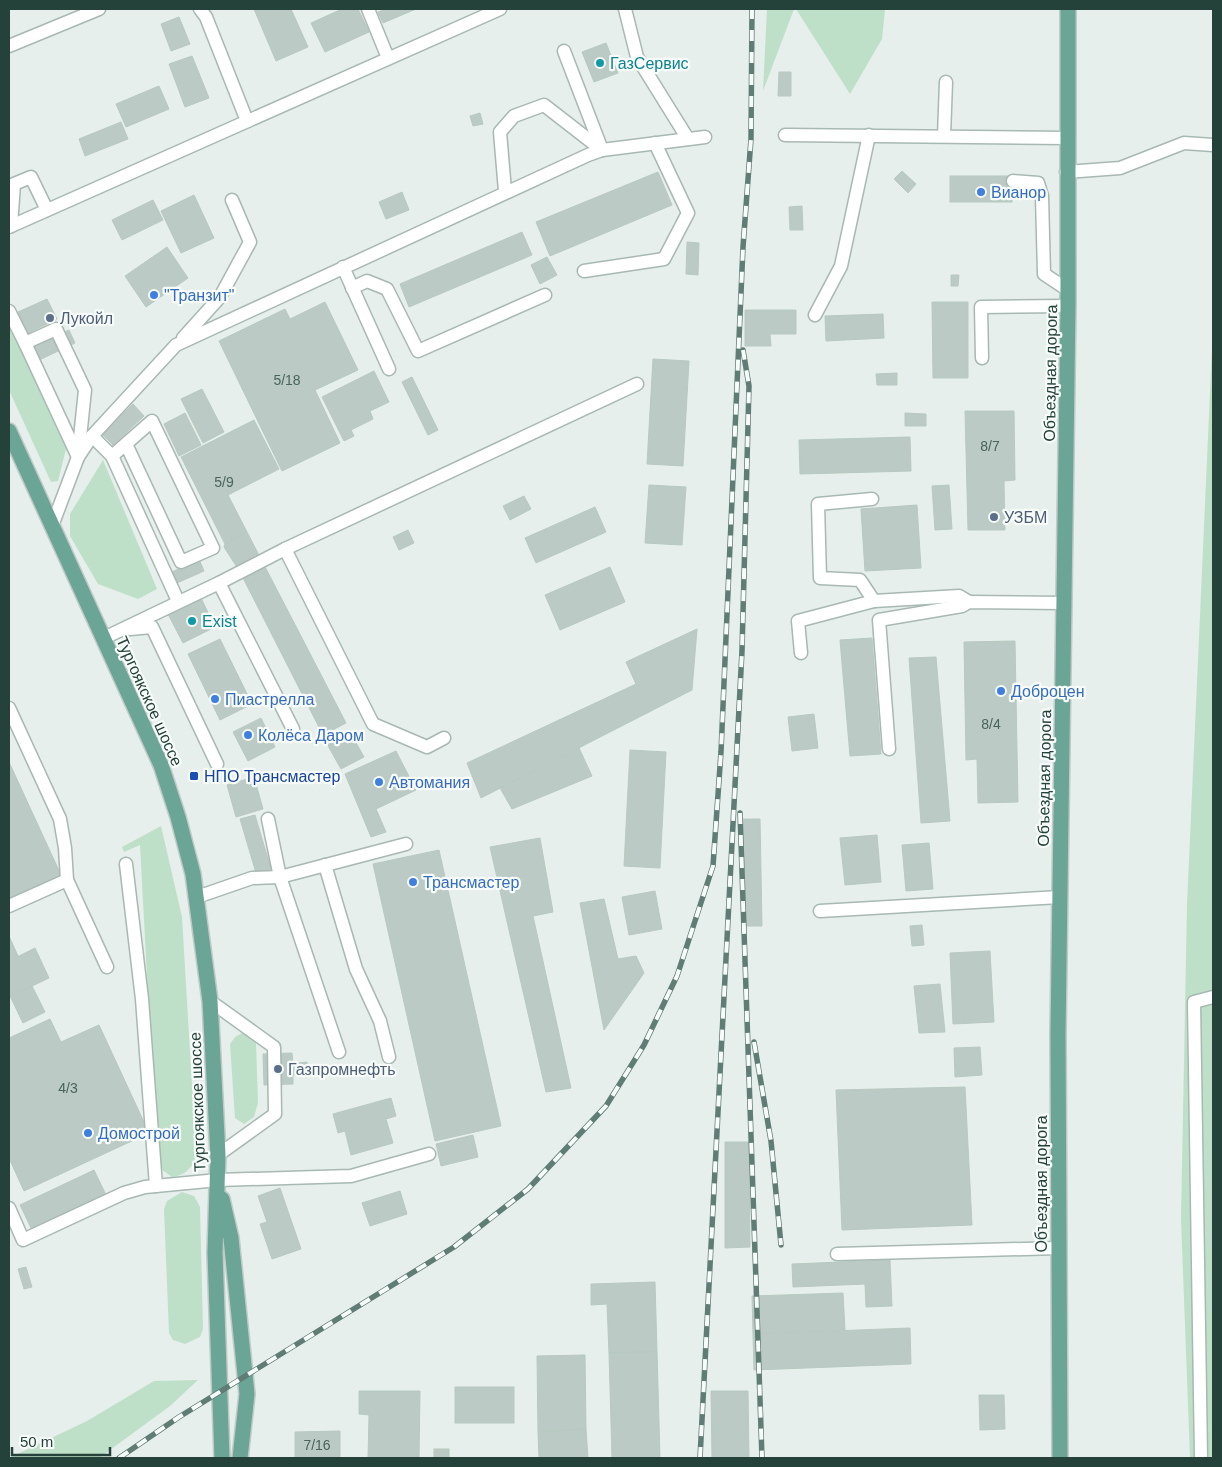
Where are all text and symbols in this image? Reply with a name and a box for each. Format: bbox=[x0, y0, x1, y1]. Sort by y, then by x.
place label: ГазСервис bbox=[610, 55, 689, 72]
marker: ГазСервис bbox=[594, 57, 606, 69]
place label: Вианор bbox=[991, 184, 1046, 201]
marker: Вианор bbox=[975, 186, 987, 198]
place label: "Транзит" bbox=[164, 287, 234, 304]
marker: "Транзит" bbox=[148, 289, 160, 301]
street label: Объездная дорога bbox=[1041, 304, 1060, 442]
place label: Лукойл bbox=[60, 310, 113, 327]
marker: Лукойл bbox=[44, 312, 56, 324]
house number: 5/18 bbox=[273, 372, 301, 388]
house number: 8/7 bbox=[980, 438, 1000, 454]
house number: 5/9 bbox=[214, 474, 234, 490]
place label: УЗБМ bbox=[1004, 509, 1047, 526]
marker: УЗБМ bbox=[988, 511, 1000, 523]
place label: Exist bbox=[202, 613, 237, 630]
marker: Exist bbox=[186, 615, 198, 627]
street label: Тургоякское шоссе bbox=[113, 634, 186, 769]
place label: Доброцен bbox=[1011, 683, 1085, 700]
marker: Доброцен bbox=[995, 685, 1007, 697]
place label: Пиастрелла bbox=[225, 691, 315, 708]
marker: Пиастрелла bbox=[209, 693, 221, 705]
street label: Объездная дорога bbox=[1035, 709, 1054, 847]
house number: 8/4 bbox=[981, 716, 1001, 732]
place label: Колёса Даром bbox=[258, 727, 364, 744]
marker: Колёса Даром bbox=[242, 729, 254, 741]
place label: НПО Трансмастер bbox=[204, 768, 340, 785]
marker: НПО Трансмастер bbox=[188, 770, 200, 782]
place label: Автомания bbox=[389, 774, 470, 791]
marker: Автомания bbox=[373, 776, 385, 788]
place label: Трансмастер bbox=[423, 874, 519, 891]
marker: Трансмастер bbox=[407, 876, 419, 888]
street label: Тургоякское шоссе bbox=[187, 1032, 208, 1172]
place label: Газпромнефть bbox=[288, 1061, 396, 1078]
marker: Газпромнефть bbox=[272, 1063, 284, 1075]
house number: 4/3 bbox=[58, 1080, 78, 1096]
street label: Объездная дорога bbox=[1033, 1115, 1050, 1253]
place label: Домострой bbox=[98, 1125, 180, 1142]
marker: Домострой bbox=[82, 1127, 94, 1139]
scale bar bbox=[12, 1424, 110, 1456]
text: 50 m bbox=[20, 1433, 53, 1450]
house number: 7/16 bbox=[303, 1437, 331, 1453]

